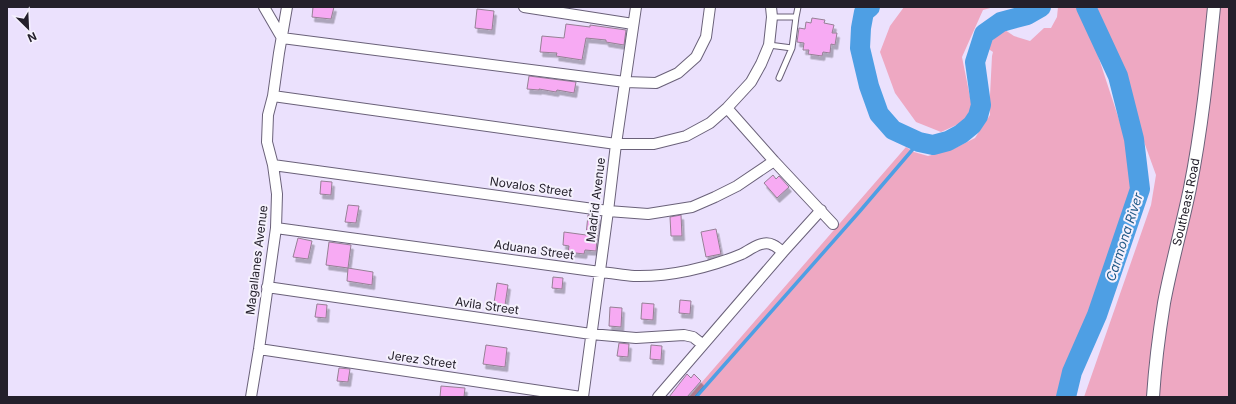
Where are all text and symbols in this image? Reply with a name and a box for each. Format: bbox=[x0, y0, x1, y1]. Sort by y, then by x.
north arrow bbox=[8, 8, 48, 48]
text: N bbox=[25, 29, 39, 45]
street label: Madrid Avenue bbox=[583, 157, 608, 243]
street label: Southeast Road bbox=[1169, 157, 1202, 248]
street label: Novalos Street bbox=[489, 173, 573, 200]
water label: Carmona River bbox=[1102, 190, 1146, 283]
street label: Magallanes Avenue bbox=[242, 204, 271, 316]
street label: Aduana Street bbox=[493, 236, 575, 263]
street label: Avila Street bbox=[454, 294, 520, 317]
street label: Jerez Street bbox=[387, 347, 457, 372]

